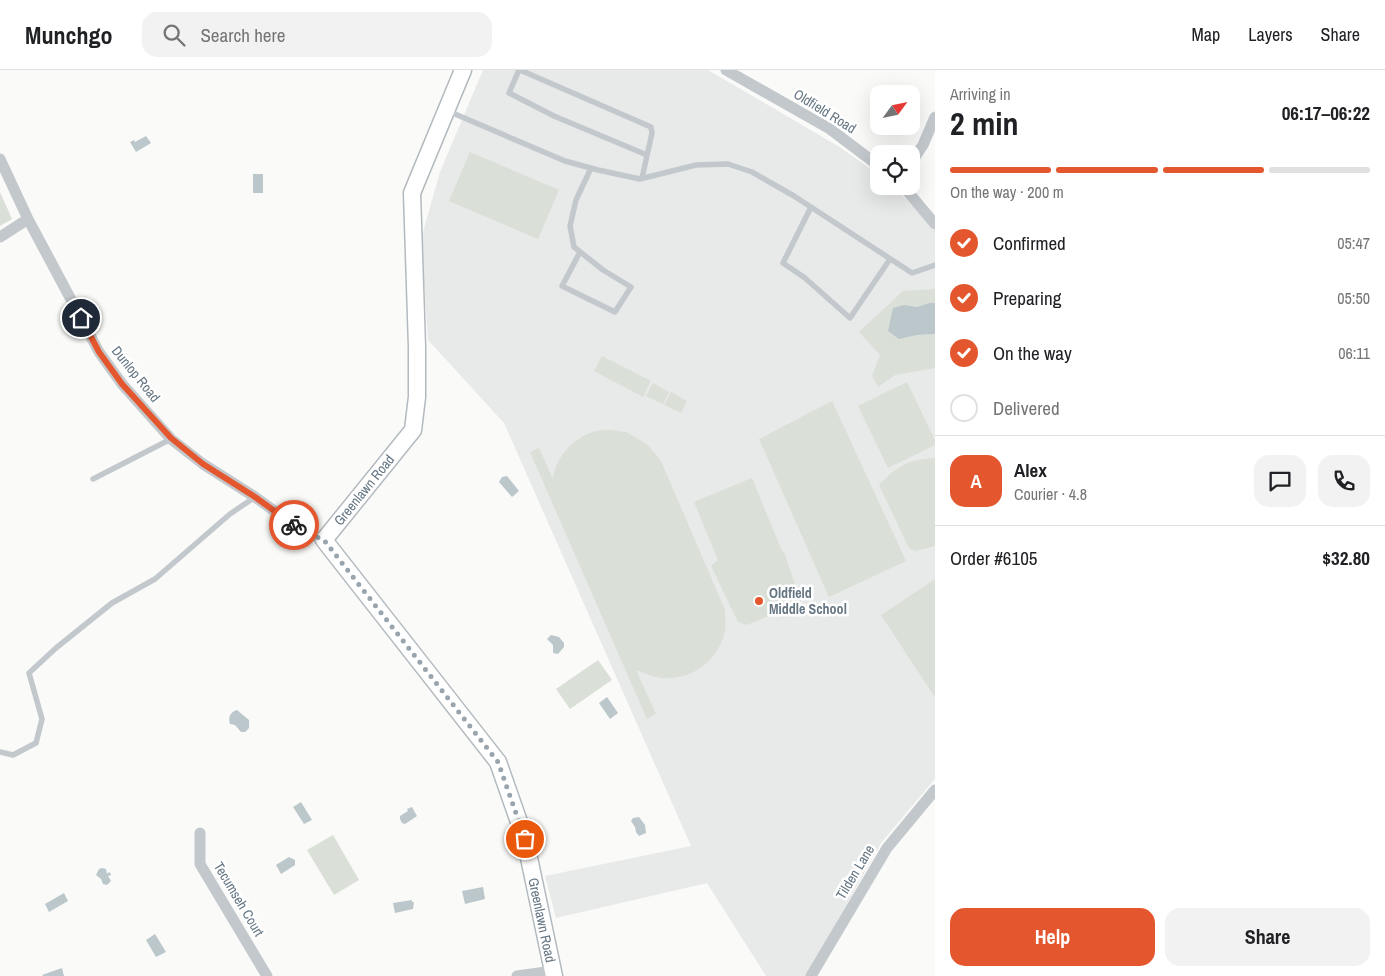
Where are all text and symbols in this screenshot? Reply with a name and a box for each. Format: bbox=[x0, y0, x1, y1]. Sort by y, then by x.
search box bbox=[142, 12, 492, 57]
text: Munchgo bbox=[25, 19, 112, 51]
icon: search bbox=[160, 21, 188, 49]
text: Search here bbox=[200, 22, 285, 48]
text: Map bbox=[1192, 22, 1220, 47]
text: Layers bbox=[1248, 22, 1293, 47]
text: Share bbox=[1321, 22, 1360, 47]
text: Arriving in bbox=[950, 83, 1011, 105]
street label: Oldfield Road bbox=[790, 85, 860, 137]
north arrow bbox=[870, 85, 920, 135]
map controls bbox=[870, 85, 920, 195]
text: 06:17–06:22 bbox=[1282, 100, 1370, 126]
text: 2 min bbox=[950, 102, 1019, 145]
button: locate bbox=[870, 145, 920, 195]
text: On the way · 200 m bbox=[950, 181, 1064, 203]
icon: check bbox=[950, 229, 978, 257]
text: Confirmed bbox=[993, 230, 1066, 256]
text: 05:47 bbox=[1337, 232, 1370, 254]
icon: check bbox=[950, 284, 978, 312]
text: Preparing bbox=[993, 285, 1061, 311]
text: 05:50 bbox=[1337, 287, 1370, 309]
pin bbox=[60, 297, 102, 339]
icon: home bbox=[67, 304, 95, 332]
icon: check bbox=[950, 339, 978, 367]
text: On the way bbox=[993, 340, 1072, 366]
street label: Dunlop Road bbox=[108, 342, 164, 406]
text: 06:11 bbox=[1338, 342, 1370, 364]
text: Delivered bbox=[993, 395, 1060, 421]
street label: Greenlawn Road bbox=[330, 451, 398, 529]
button: chat bbox=[1254, 455, 1306, 507]
button: phone bbox=[1318, 455, 1370, 507]
text: Alex bbox=[1014, 457, 1047, 483]
text: A bbox=[970, 468, 982, 494]
text: Courier · 4.8 bbox=[1014, 483, 1087, 505]
courier bbox=[269, 500, 319, 550]
icon: bike bbox=[280, 511, 308, 539]
text: Order #6105 bbox=[950, 545, 1037, 571]
text: $32.80 bbox=[1322, 545, 1370, 571]
place label: Oldfield Middle School bbox=[769, 584, 847, 618]
marker: Oldfield Middle School bbox=[753, 595, 765, 607]
pin bbox=[504, 818, 546, 860]
icon: bag bbox=[511, 825, 539, 853]
street label: Tilden Lane bbox=[832, 841, 878, 903]
street label: Tecumseh Court bbox=[210, 859, 268, 939]
street label: Greenlawn Road bbox=[524, 876, 560, 964]
button: Help bbox=[950, 908, 1155, 966]
button: Share bbox=[1165, 908, 1370, 966]

